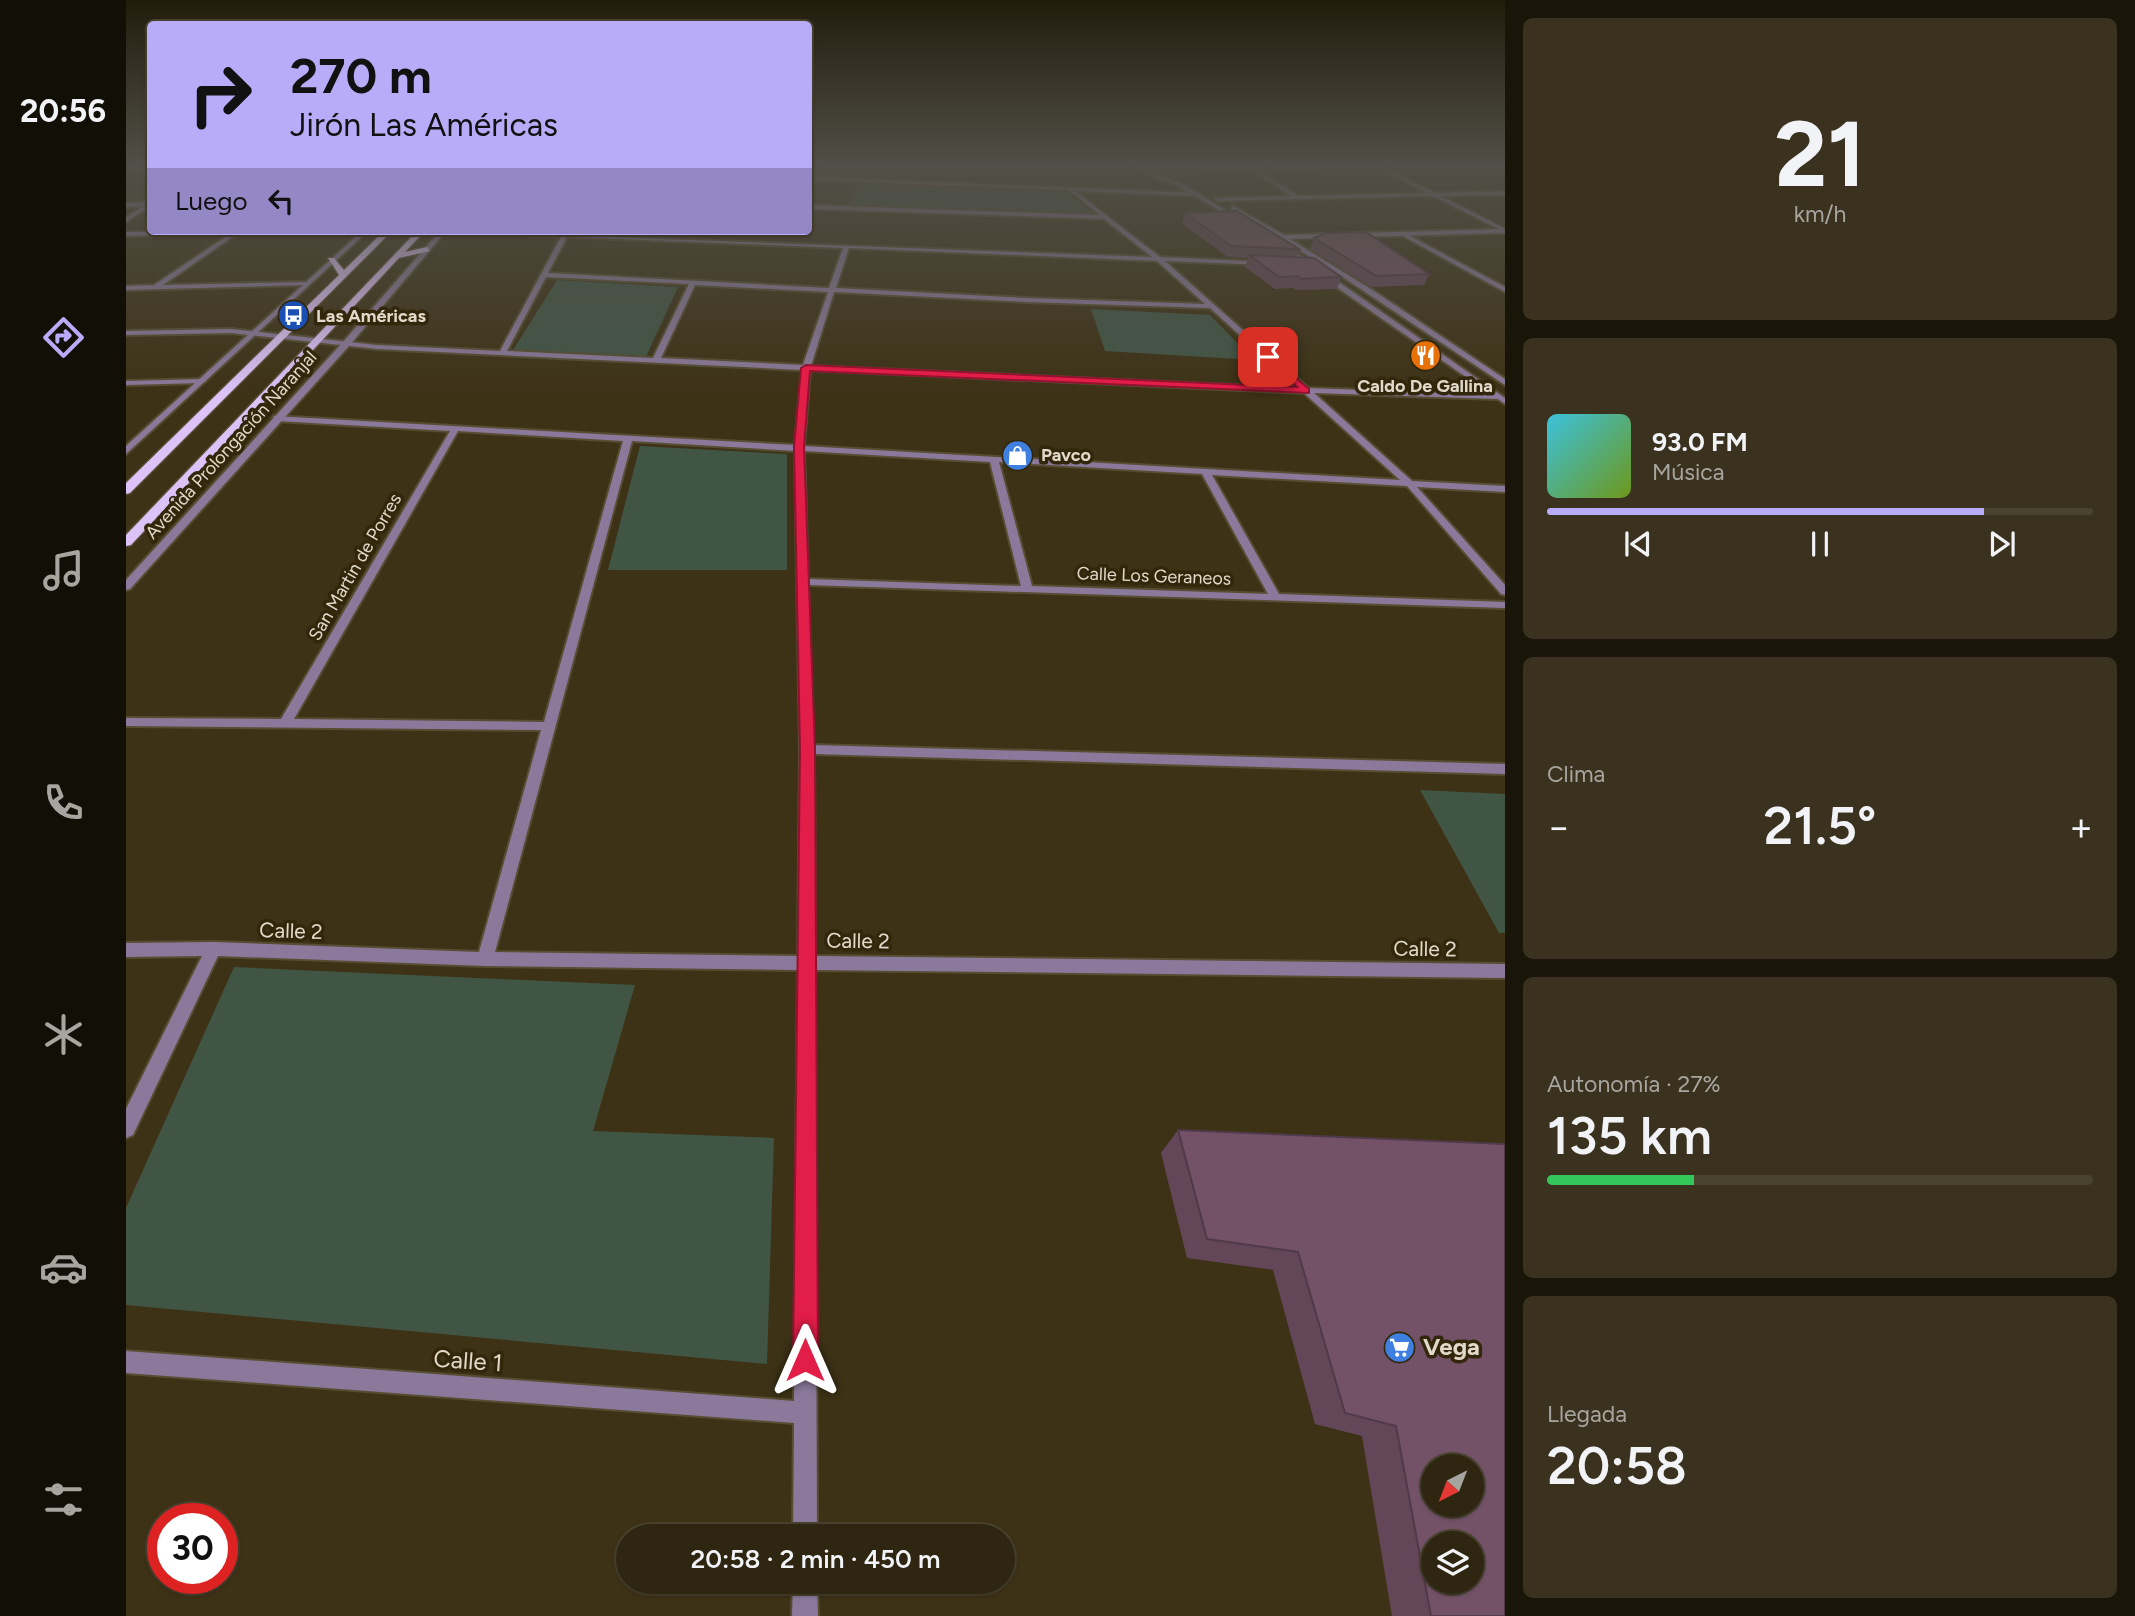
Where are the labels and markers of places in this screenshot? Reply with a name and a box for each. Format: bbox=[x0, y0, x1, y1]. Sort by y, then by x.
bus stop icon: Las Américas bbox=[276, 299, 310, 333]
place label: Las Américas bbox=[316, 305, 426, 327]
pin bbox=[1238, 327, 1298, 387]
restaurant icon: Caldo De Gallina bbox=[1408, 339, 1442, 373]
place label: Caldo De Gallina bbox=[1357, 375, 1493, 397]
shop icon: Pavco bbox=[1001, 438, 1035, 472]
place label: Pavco bbox=[1041, 444, 1091, 466]
supermarket icon: Vega bbox=[1383, 1330, 1417, 1364]
place label: Vega bbox=[1423, 1332, 1480, 1361]

